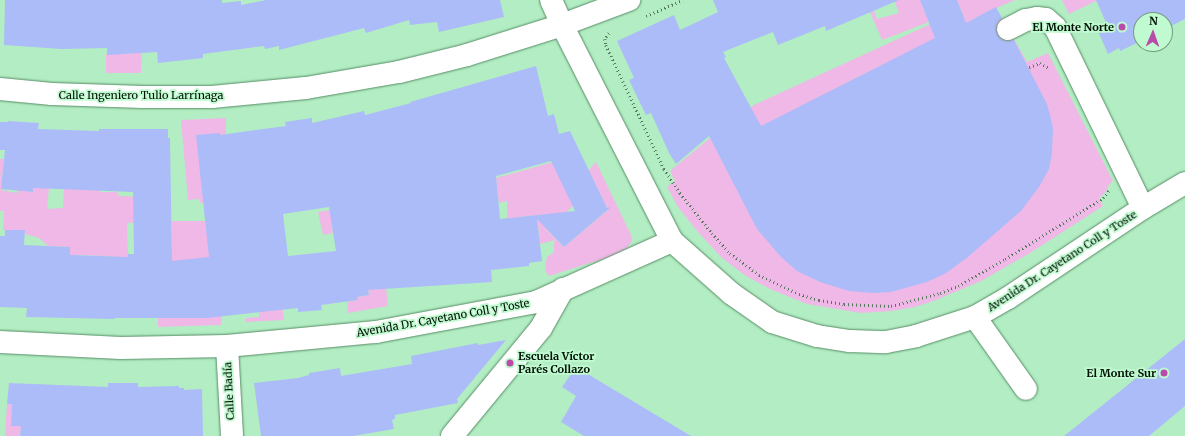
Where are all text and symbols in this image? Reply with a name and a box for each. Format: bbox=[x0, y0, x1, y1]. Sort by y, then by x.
north arrow bbox=[1133, 12, 1173, 52]
text: N bbox=[1149, 14, 1158, 28]
place label: El Monte Norte bbox=[1032, 20, 1114, 34]
marker: El Monte Norte bbox=[1117, 22, 1127, 32]
street label: Calle Ingeniero Tulio Larrínaga bbox=[59, 88, 223, 102]
street label: Avenida Dr. Cayetano Coll y Toste bbox=[985, 208, 1139, 314]
street label: Avenida Dr. Cayetano Coll y Toste bbox=[356, 296, 530, 340]
place label: Escuela Víctor Parés Collazo bbox=[518, 350, 594, 376]
marker: Escuela Víctor Parés Collazo bbox=[505, 358, 515, 368]
street label: Calle Badía bbox=[221, 362, 237, 420]
place label: El Monte Sur bbox=[1086, 366, 1156, 380]
marker: El Monte Sur bbox=[1159, 368, 1169, 378]

